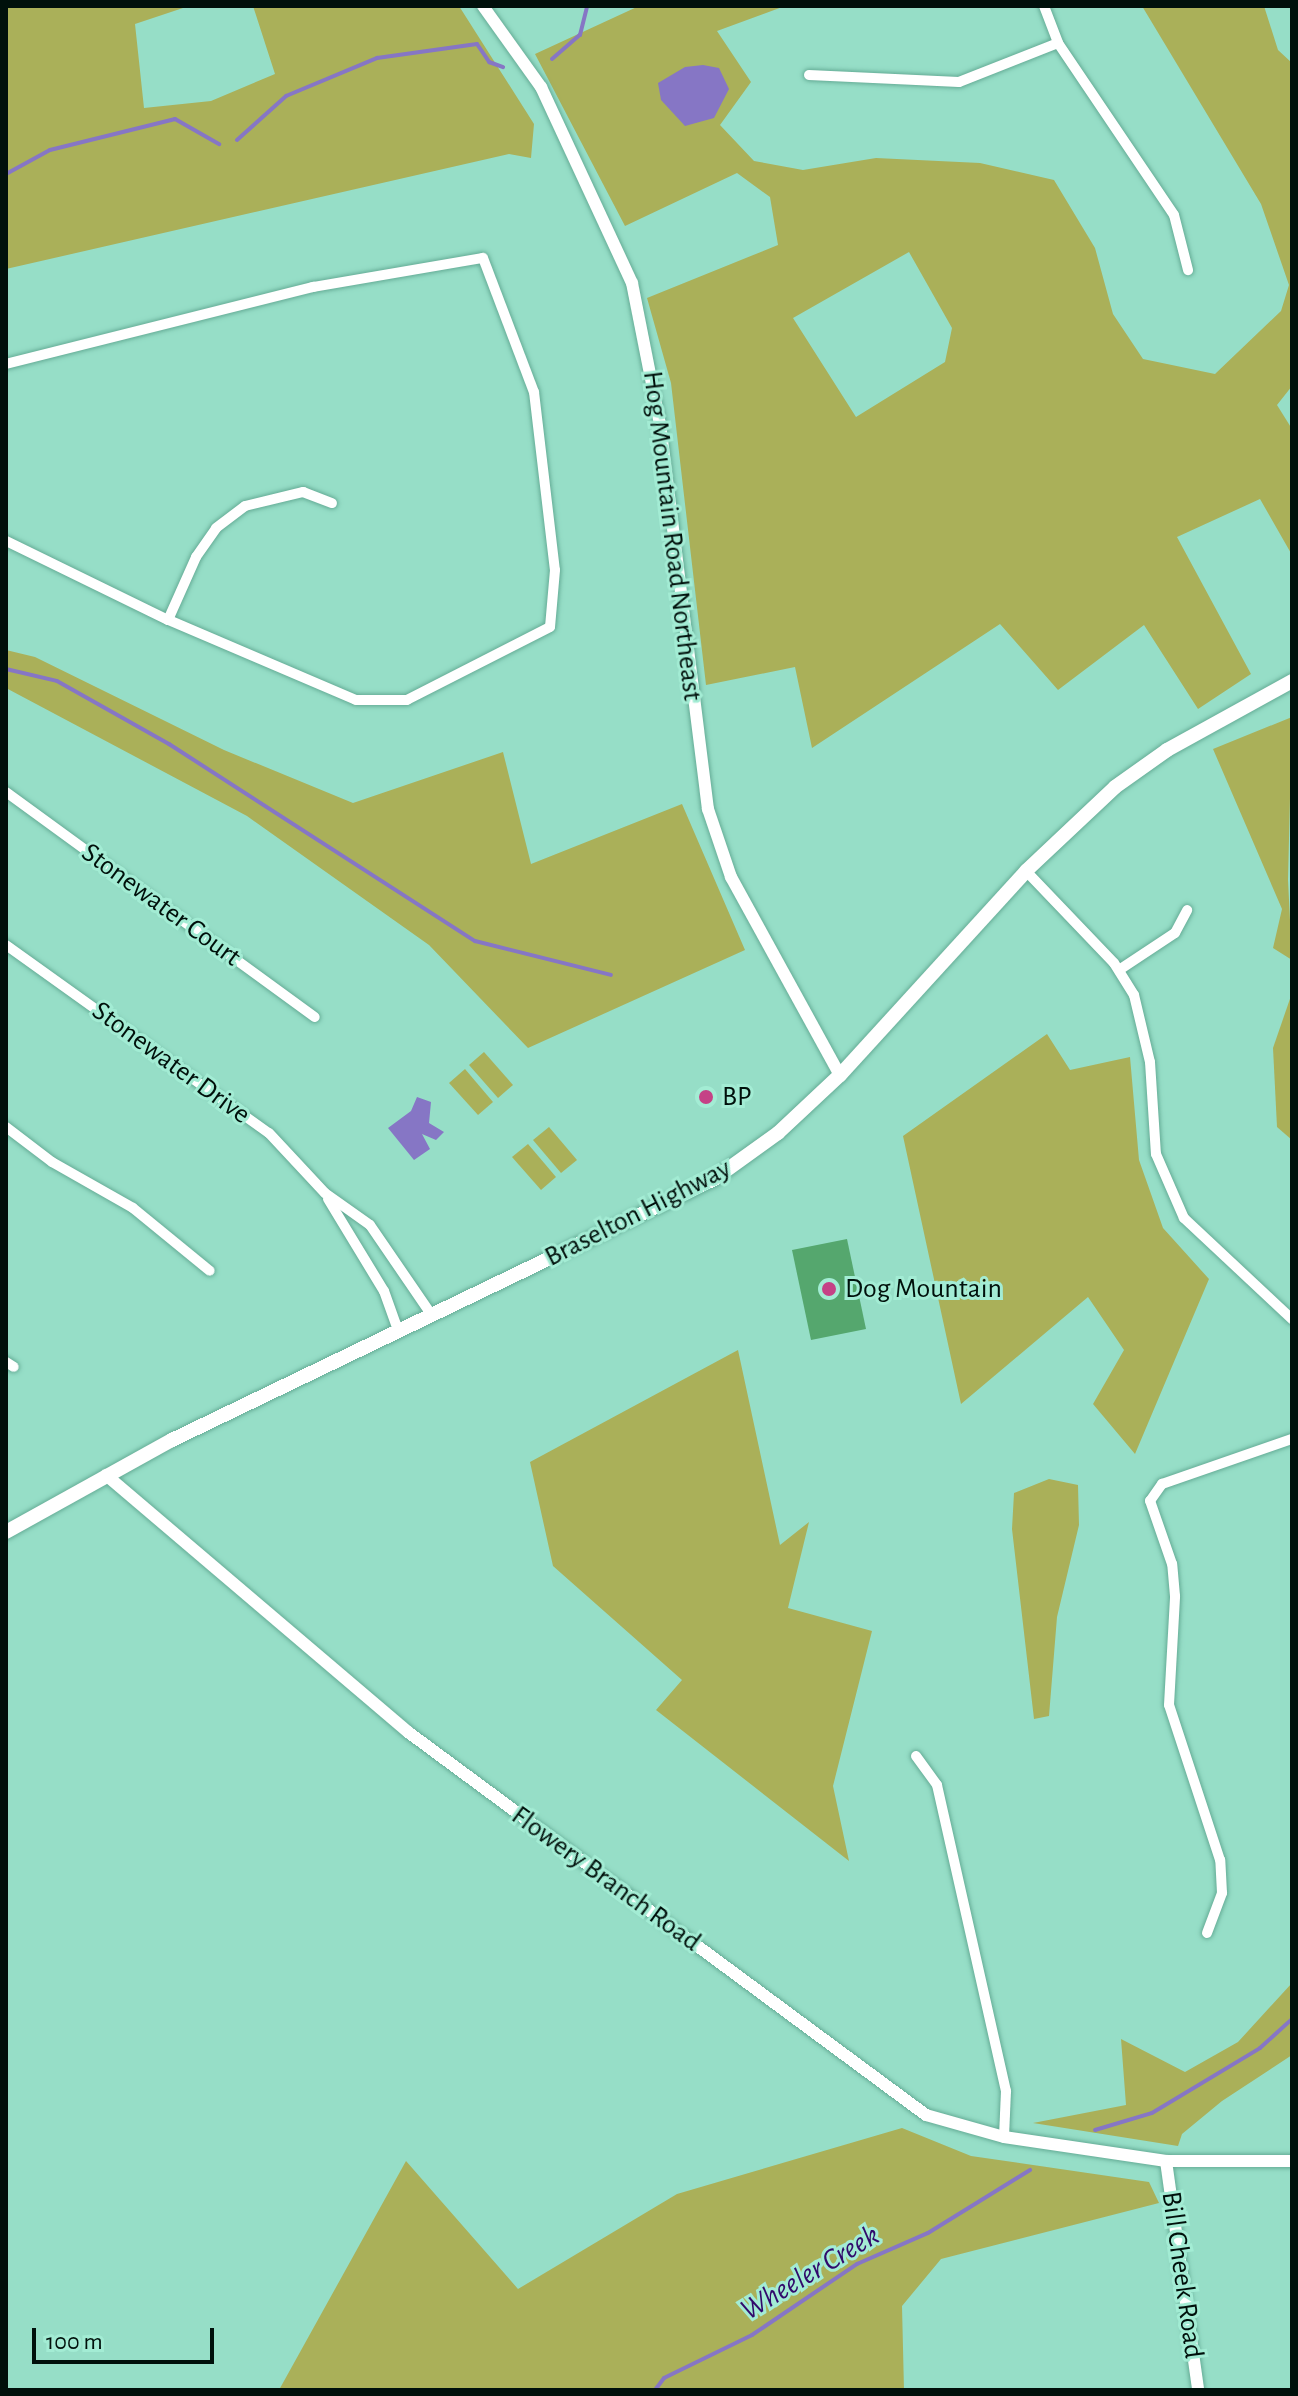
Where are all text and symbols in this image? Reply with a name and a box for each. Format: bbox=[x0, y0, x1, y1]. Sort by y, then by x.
street label: Hog Mountain Road Northeast bbox=[635, 369, 709, 703]
street label: Stonewater Court bbox=[75, 836, 247, 974]
street label: Stonewater Drive bbox=[85, 994, 257, 1132]
place label: BP bbox=[722, 1080, 752, 1114]
marker: BP bbox=[697, 1088, 715, 1106]
street label: Braselton Highway bbox=[539, 1152, 737, 1274]
place label: Dog Mountain bbox=[845, 1272, 1002, 1306]
marker: Dog Mountain bbox=[820, 1280, 838, 1298]
street label: Flowery Branch Road bbox=[505, 1799, 707, 1959]
street label: Bill Cheek Road bbox=[1154, 2189, 1210, 2361]
water label: Wheeler Creek bbox=[734, 2218, 886, 2328]
scale bar bbox=[36, 2312, 218, 2362]
text: 100 m bbox=[46, 2330, 103, 2354]

